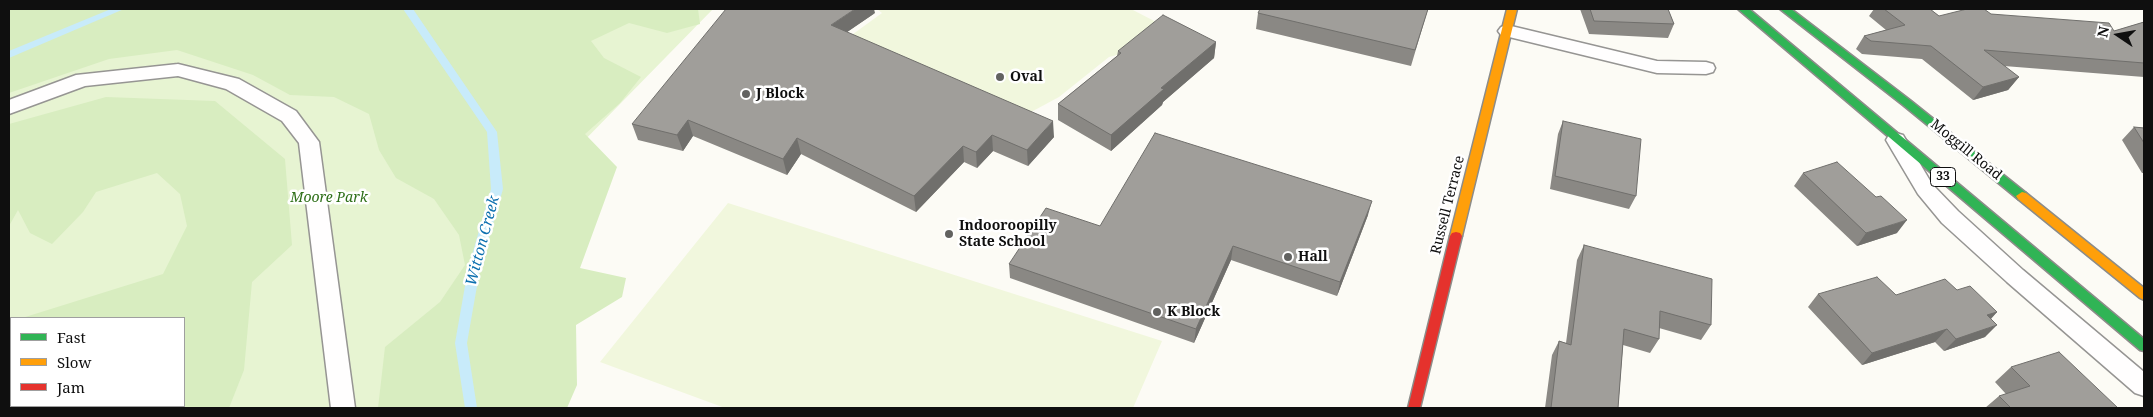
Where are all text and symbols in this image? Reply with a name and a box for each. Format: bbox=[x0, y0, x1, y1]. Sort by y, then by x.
north arrow bbox=[2093, 10, 2143, 60]
text: N bbox=[2092, 24, 2113, 39]
place label: Oval bbox=[1010, 69, 1043, 85]
marker: Oval bbox=[994, 71, 1006, 83]
place label: J Block bbox=[756, 86, 804, 102]
marker: J Block bbox=[740, 88, 752, 100]
street label: Moggill Road bbox=[1927, 116, 2005, 184]
street label: Russell Terrace bbox=[1428, 154, 1468, 256]
road number: 33 bbox=[1930, 168, 1956, 186]
park label: Moore Park bbox=[290, 190, 368, 206]
water label: Witton Creek bbox=[462, 194, 504, 288]
place label: Indooroopilly State School bbox=[959, 218, 1057, 250]
marker: Indooroopilly State School bbox=[943, 228, 955, 240]
place label: Hall bbox=[1298, 249, 1328, 265]
marker: Hall bbox=[1282, 251, 1294, 263]
place label: K Block bbox=[1167, 304, 1220, 320]
marker: K Block bbox=[1151, 306, 1163, 318]
legend bbox=[10, 317, 185, 407]
text: Fast bbox=[57, 327, 86, 347]
text: Slow bbox=[57, 352, 91, 372]
text: Jam bbox=[57, 377, 85, 397]

